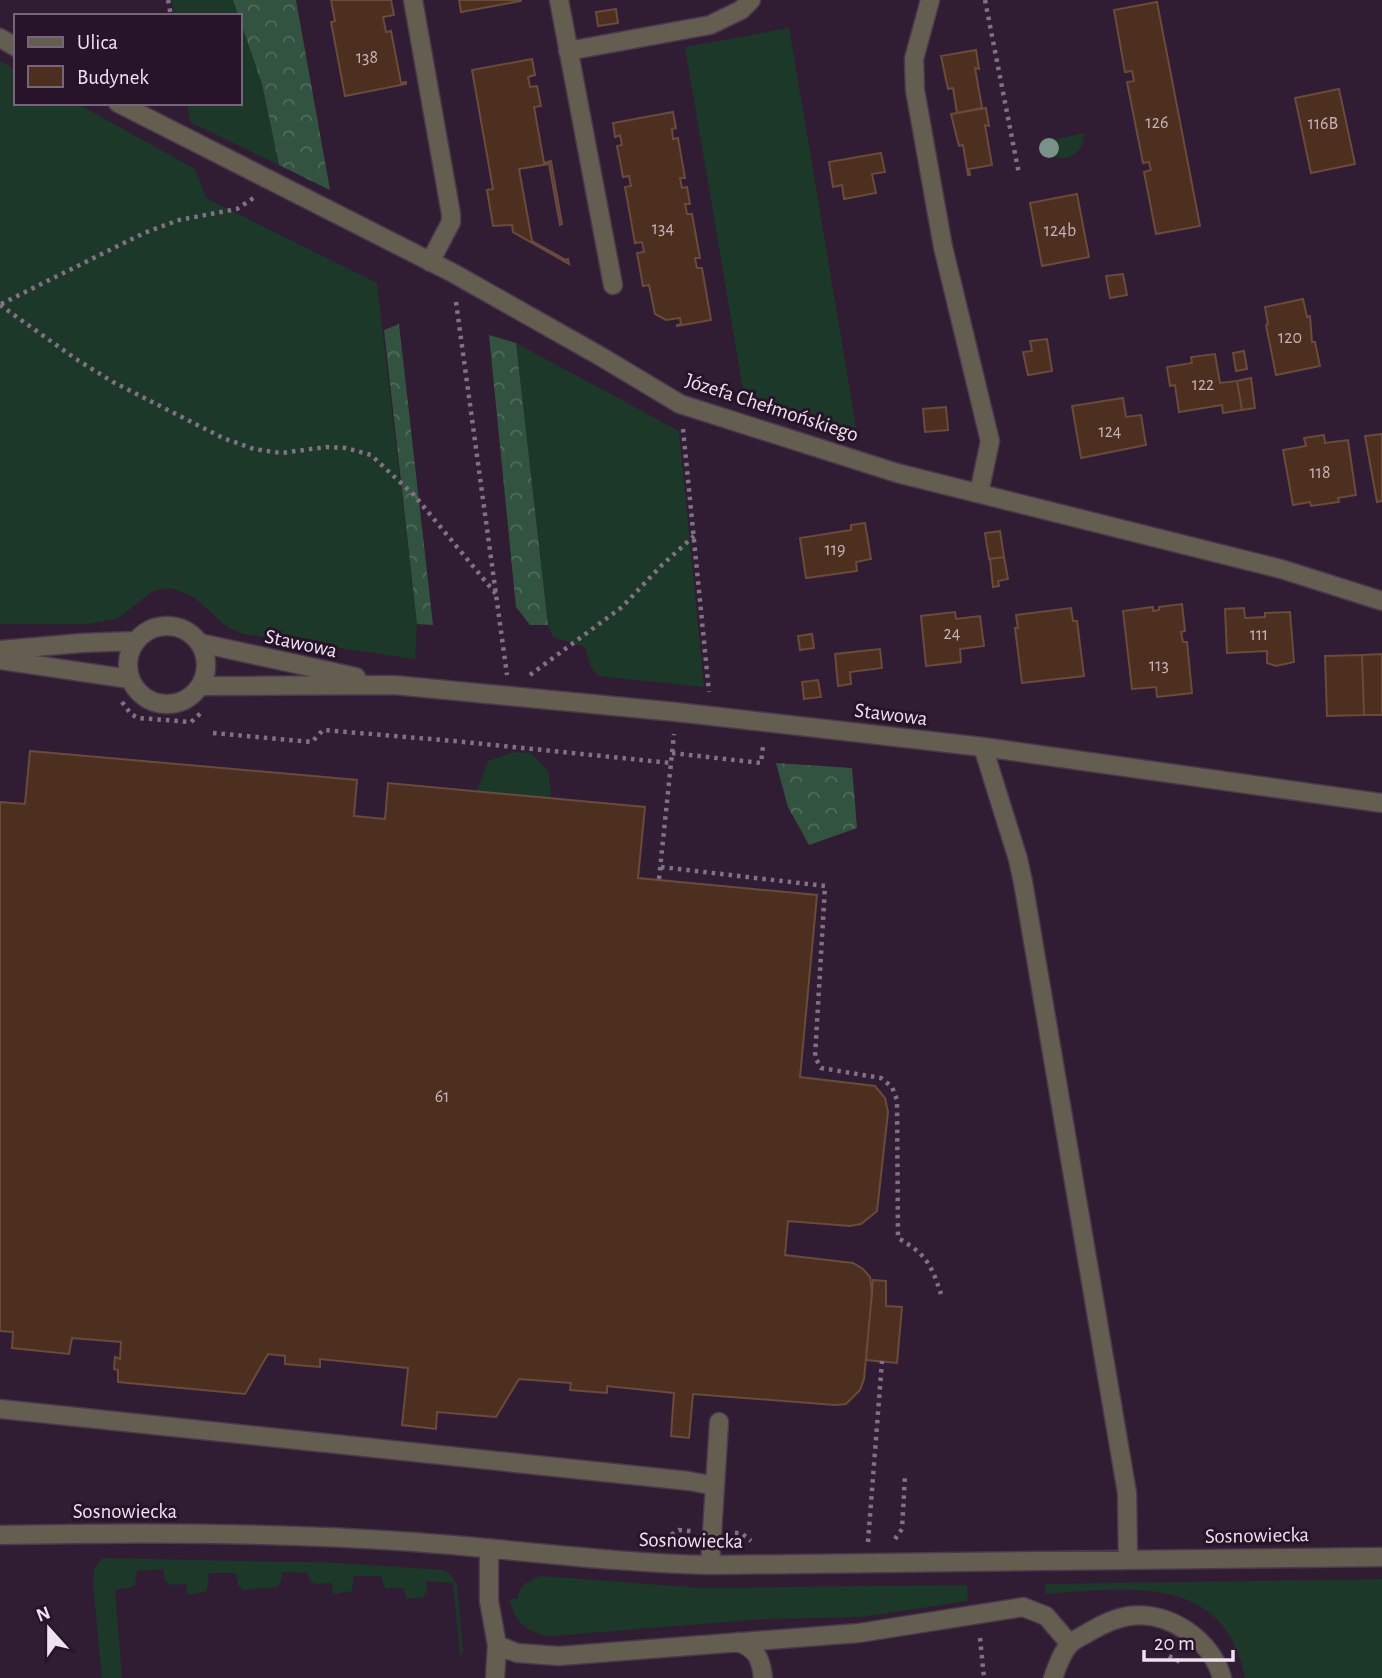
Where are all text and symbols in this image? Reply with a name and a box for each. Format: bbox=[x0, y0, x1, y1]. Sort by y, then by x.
legend bbox=[14, 14, 242, 105]
text: Ulica bbox=[77, 32, 118, 53]
house number: 138 bbox=[356, 49, 378, 67]
text: Budynek bbox=[77, 67, 149, 88]
house number: 126 bbox=[1146, 114, 1168, 132]
house number: 116B bbox=[1308, 115, 1338, 133]
house number: 134 bbox=[652, 220, 674, 238]
house number: 124b bbox=[1044, 222, 1076, 240]
house number: 120 bbox=[1278, 329, 1302, 347]
street label: Józefa Chełmońskiego bbox=[683, 370, 861, 445]
house number: 122 bbox=[1192, 376, 1214, 394]
house number: 124 bbox=[1098, 423, 1122, 441]
house number: 118 bbox=[1310, 464, 1330, 482]
house number: 119 bbox=[825, 541, 845, 559]
house number: 24 bbox=[944, 625, 961, 643]
street label: Stawowa bbox=[263, 626, 339, 661]
house number: 111 bbox=[1250, 626, 1268, 644]
house number: 113 bbox=[1149, 657, 1169, 675]
street label: Stawowa bbox=[853, 700, 929, 729]
house number: 61 bbox=[435, 1088, 449, 1106]
street label: Sosnowiecka bbox=[73, 1501, 177, 1522]
street label: Sosnowiecka bbox=[1205, 1524, 1310, 1547]
street label: Sosnowiecka bbox=[639, 1529, 744, 1552]
north arrow bbox=[14, 1594, 84, 1664]
text: N bbox=[34, 1603, 53, 1626]
scale bar bbox=[1144, 1618, 1233, 1662]
text: 20 m bbox=[1154, 1633, 1195, 1654]

